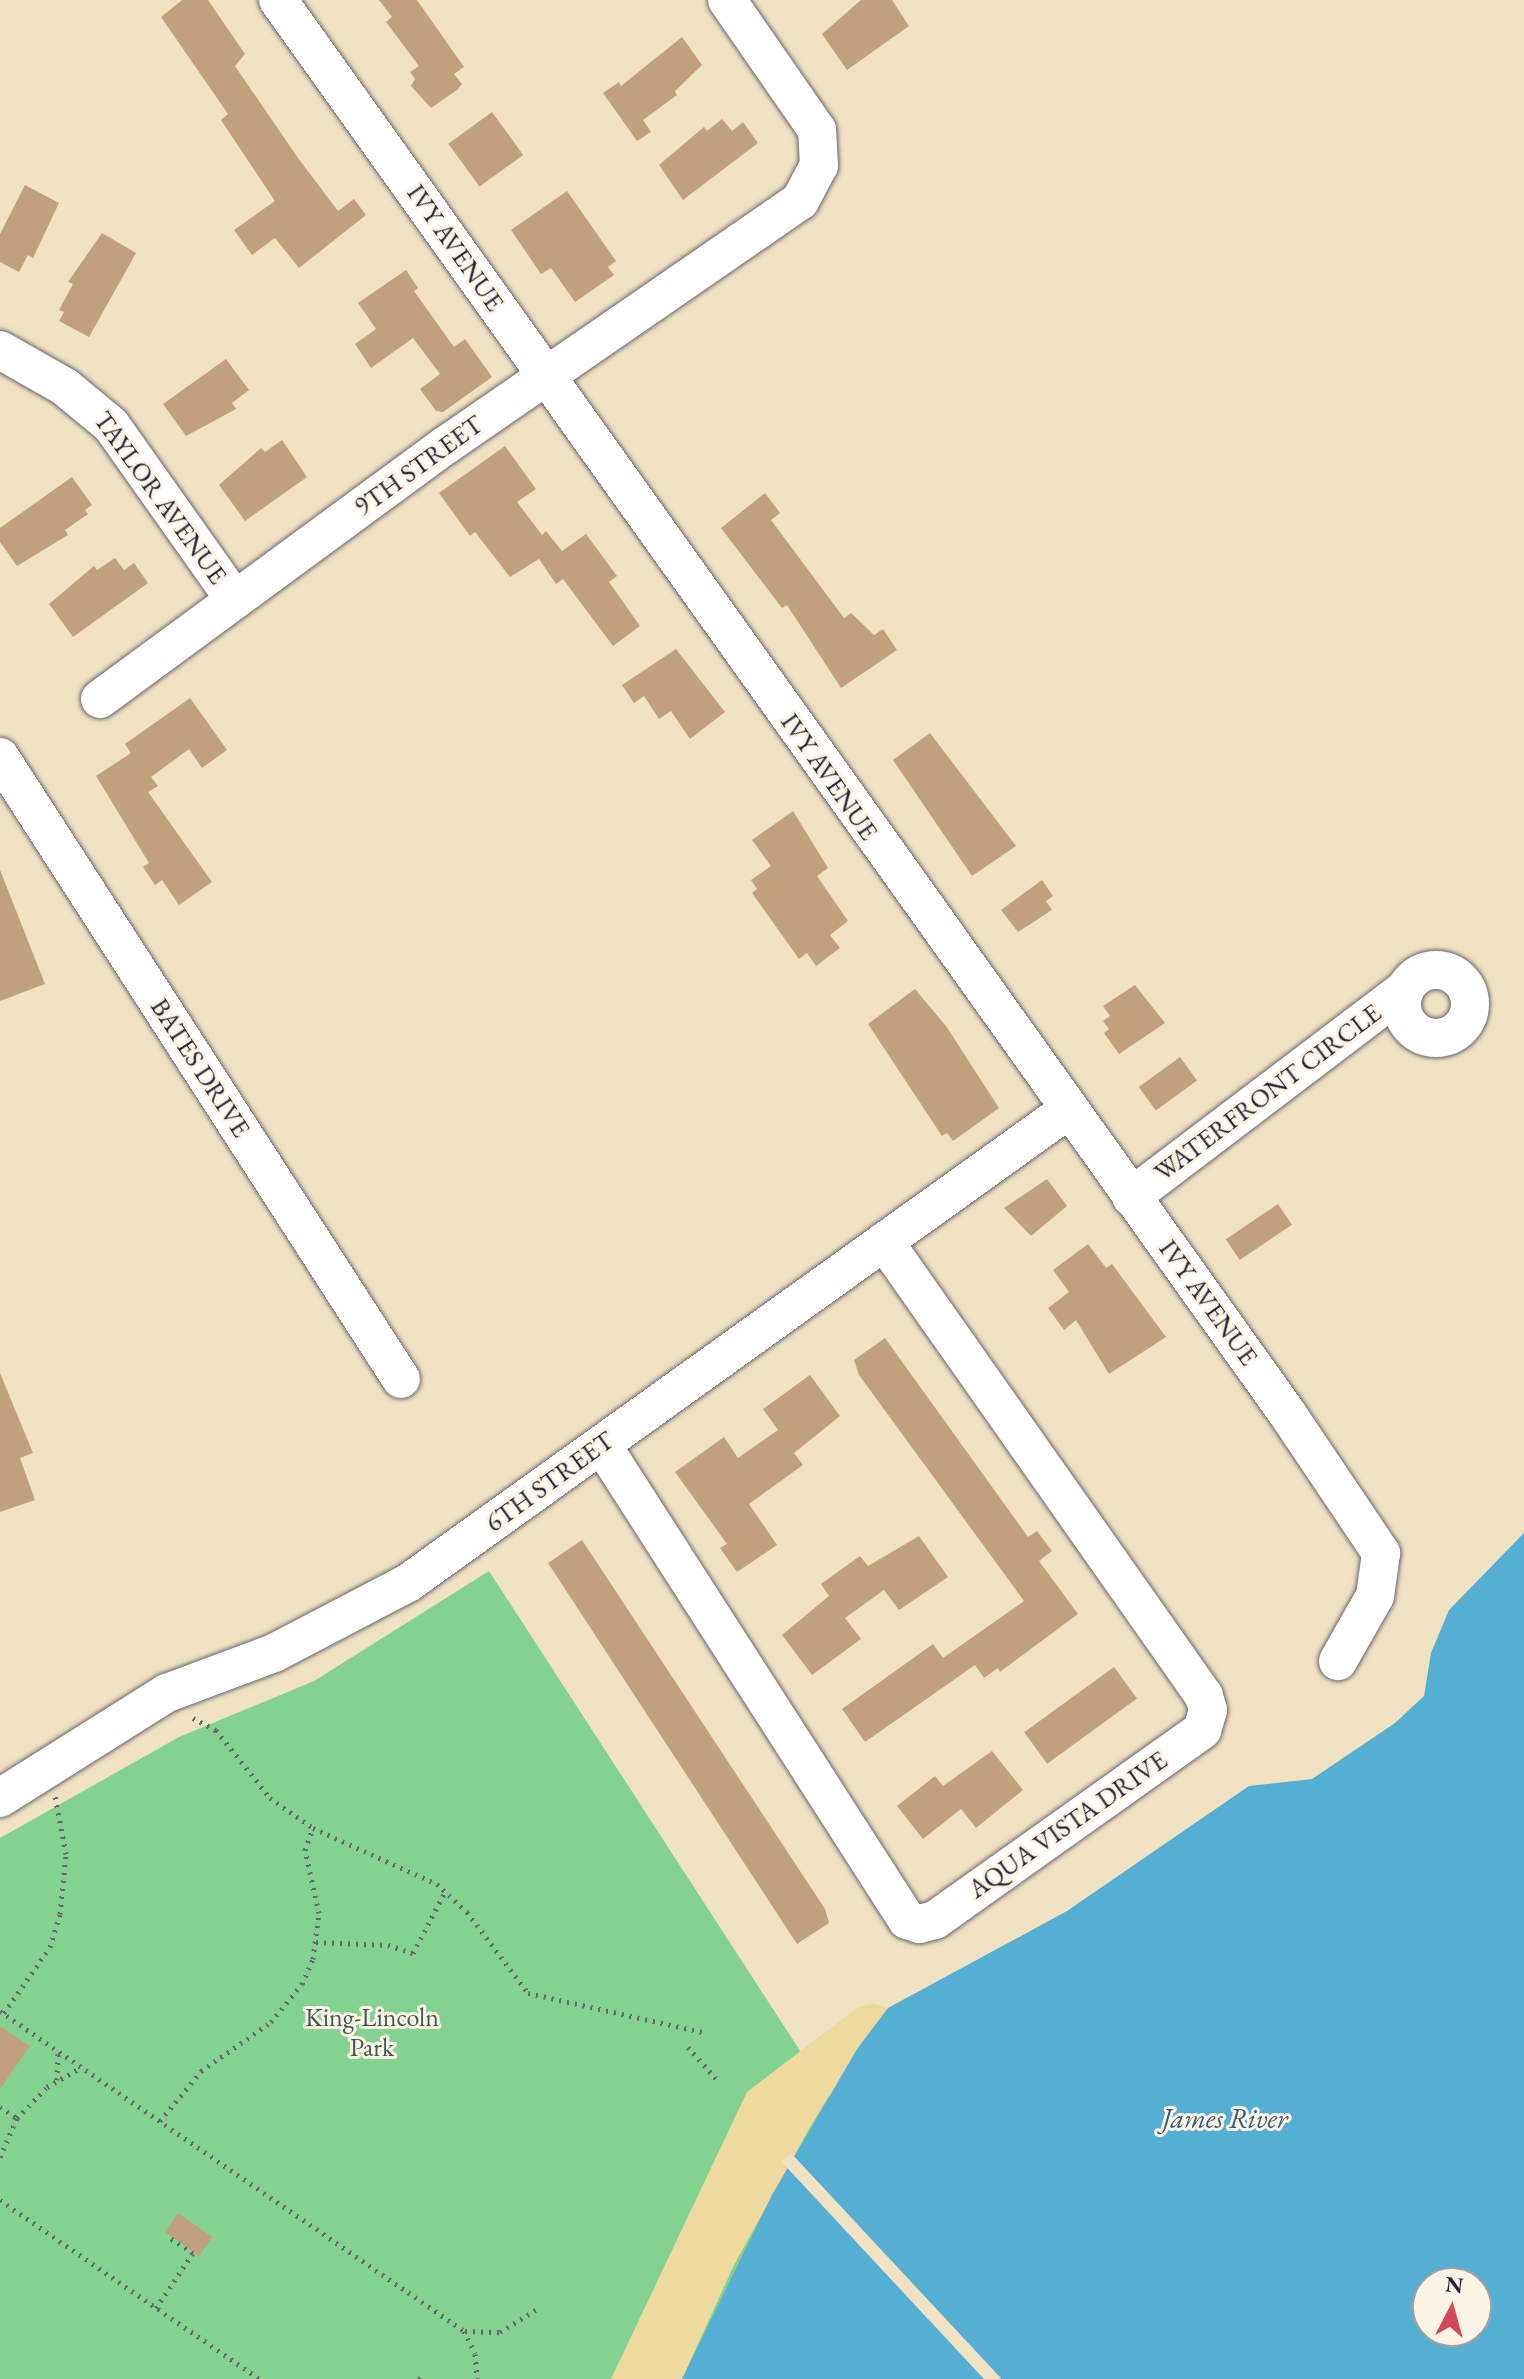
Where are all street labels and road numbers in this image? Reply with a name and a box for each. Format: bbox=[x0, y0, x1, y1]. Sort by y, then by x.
street label: IVY AVENUE bbox=[400, 179, 510, 317]
street label: TAYLOR AVENUE bbox=[87, 406, 233, 590]
street label: 9TH STREET bbox=[349, 409, 489, 523]
street label: IVY AVENUE bbox=[774, 708, 884, 846]
street label: BATES DRIVE bbox=[144, 993, 256, 1143]
street label: WATERFRONT CIRCLE bbox=[1149, 998, 1387, 1188]
street label: IVY AVENUE bbox=[1152, 1234, 1264, 1372]
street label: 6TH STREET bbox=[480, 1425, 620, 1539]
street label: AQUA VISTA DRIVE bbox=[963, 1745, 1173, 1905]

